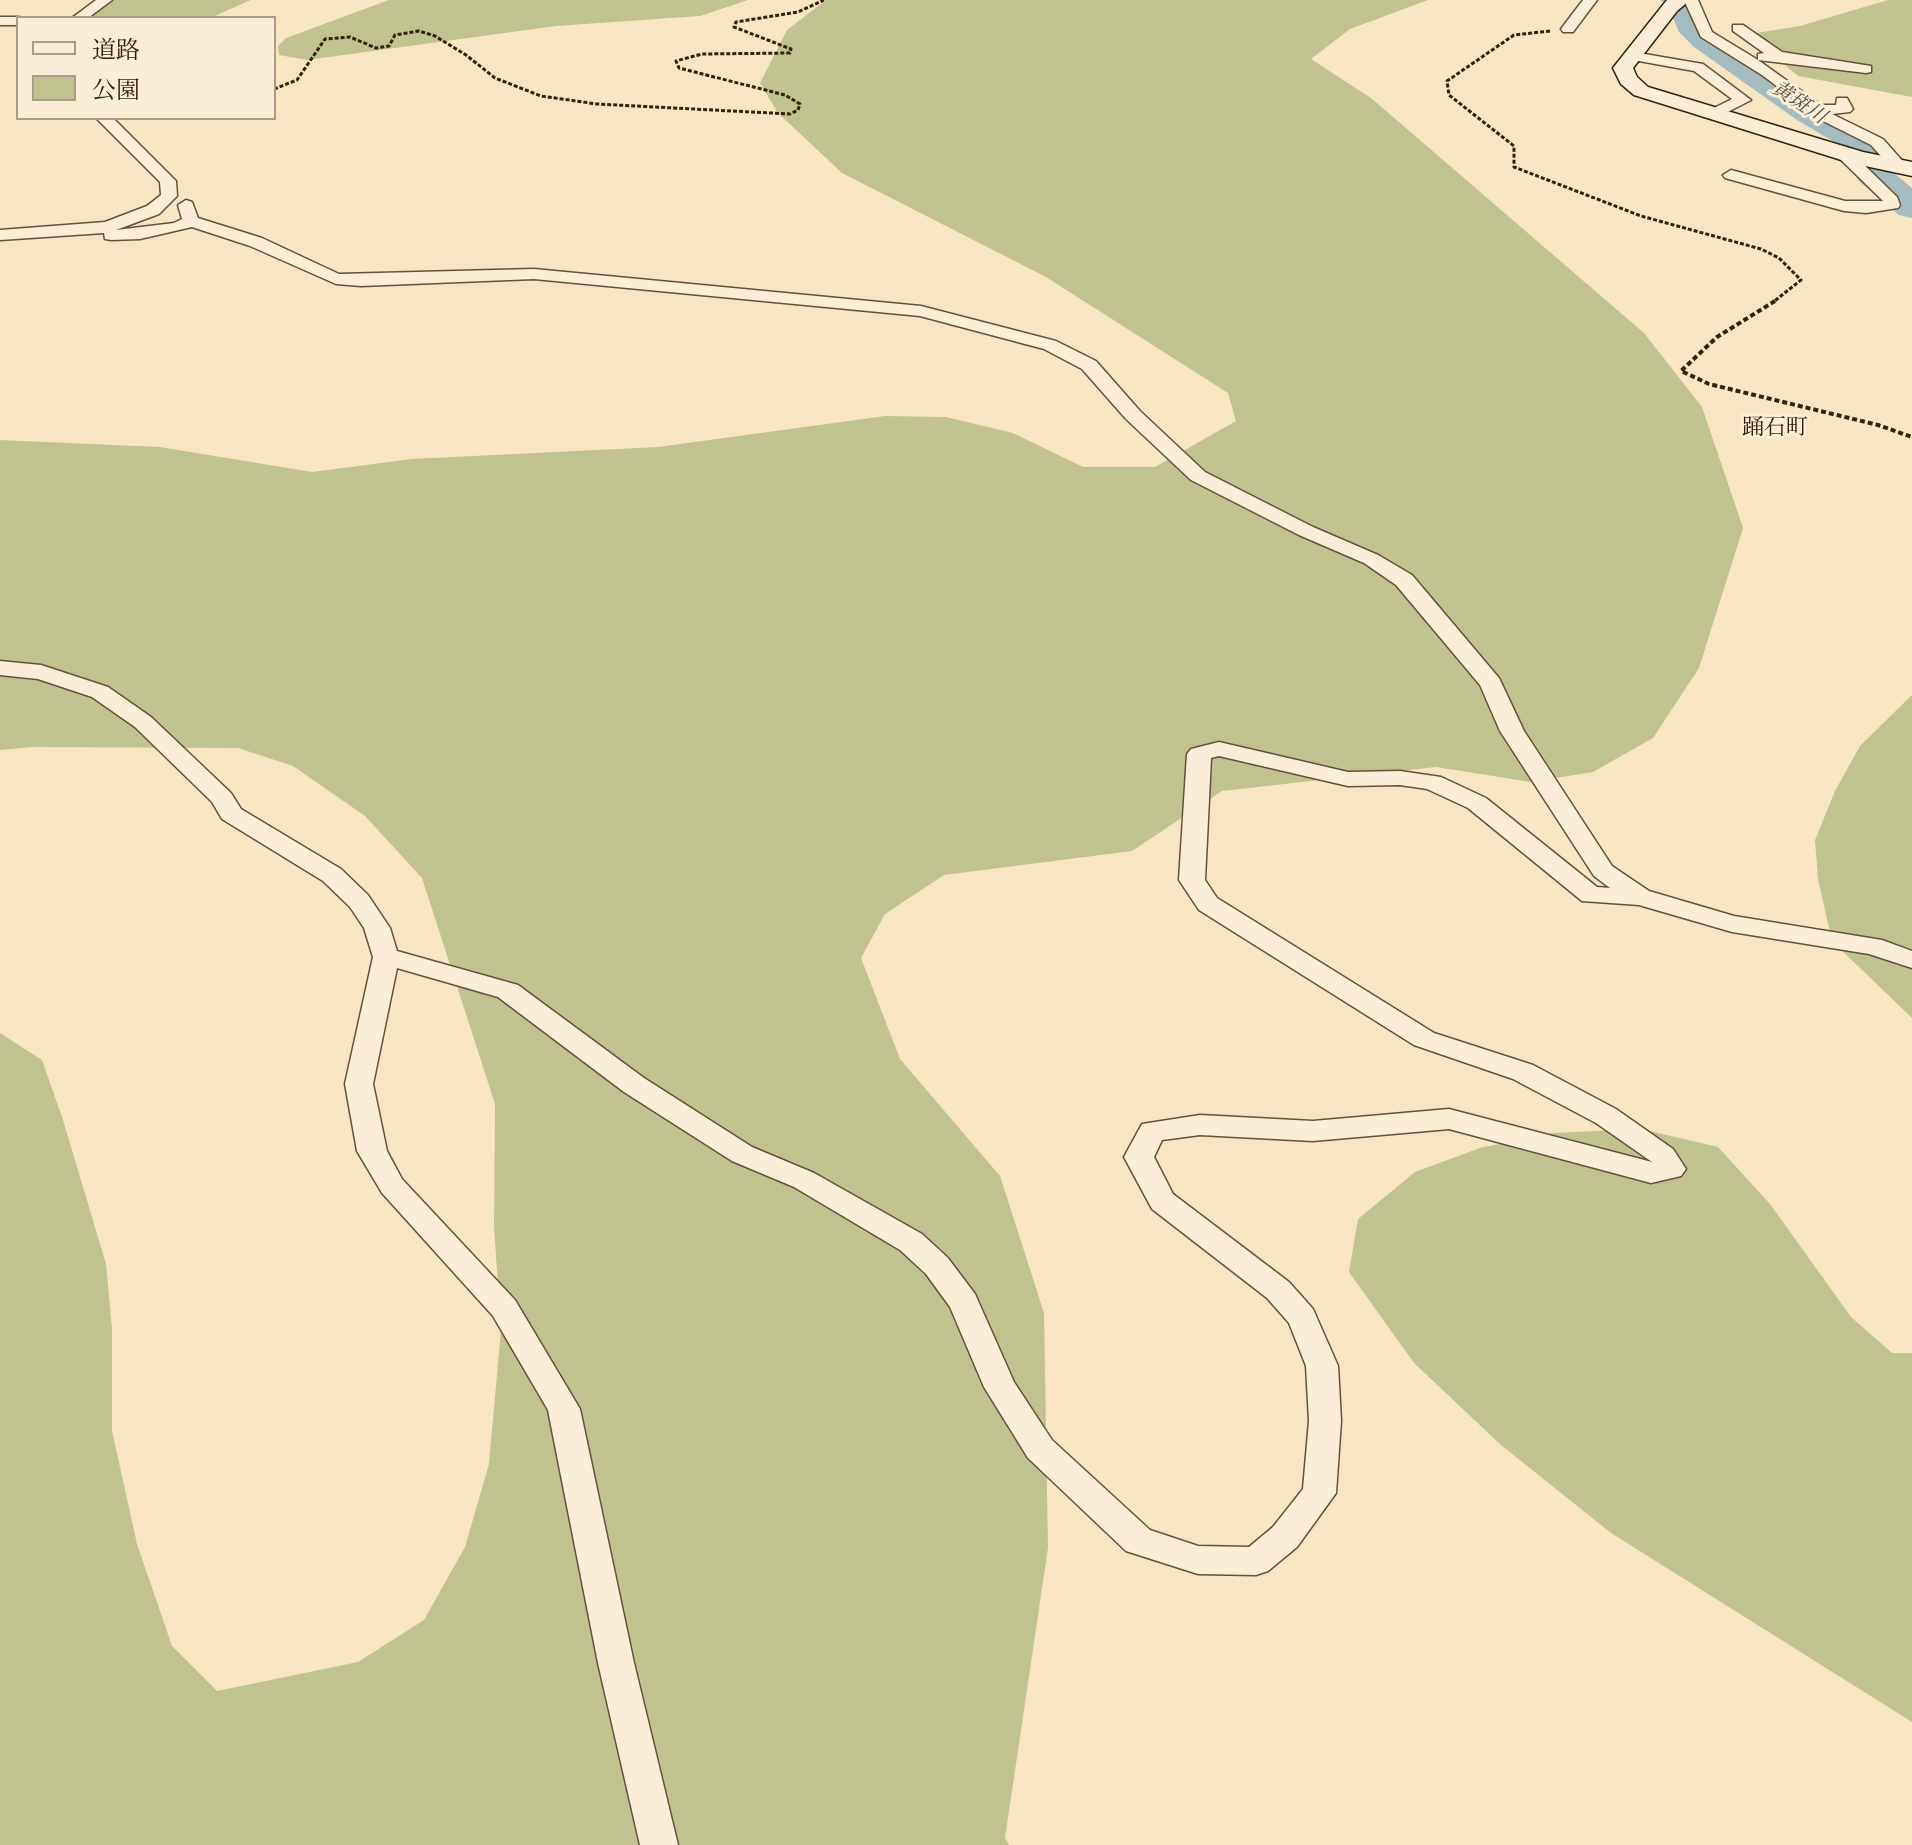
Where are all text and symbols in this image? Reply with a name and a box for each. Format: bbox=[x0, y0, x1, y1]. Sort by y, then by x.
legend bbox=[16, 16, 276, 120]
text: 道路 bbox=[92, 36, 140, 67]
text: 公園 bbox=[92, 76, 140, 107]
water label: 黄斑川 bbox=[1766, 78, 1830, 130]
district label: 踊石町 bbox=[1742, 416, 1808, 442]

